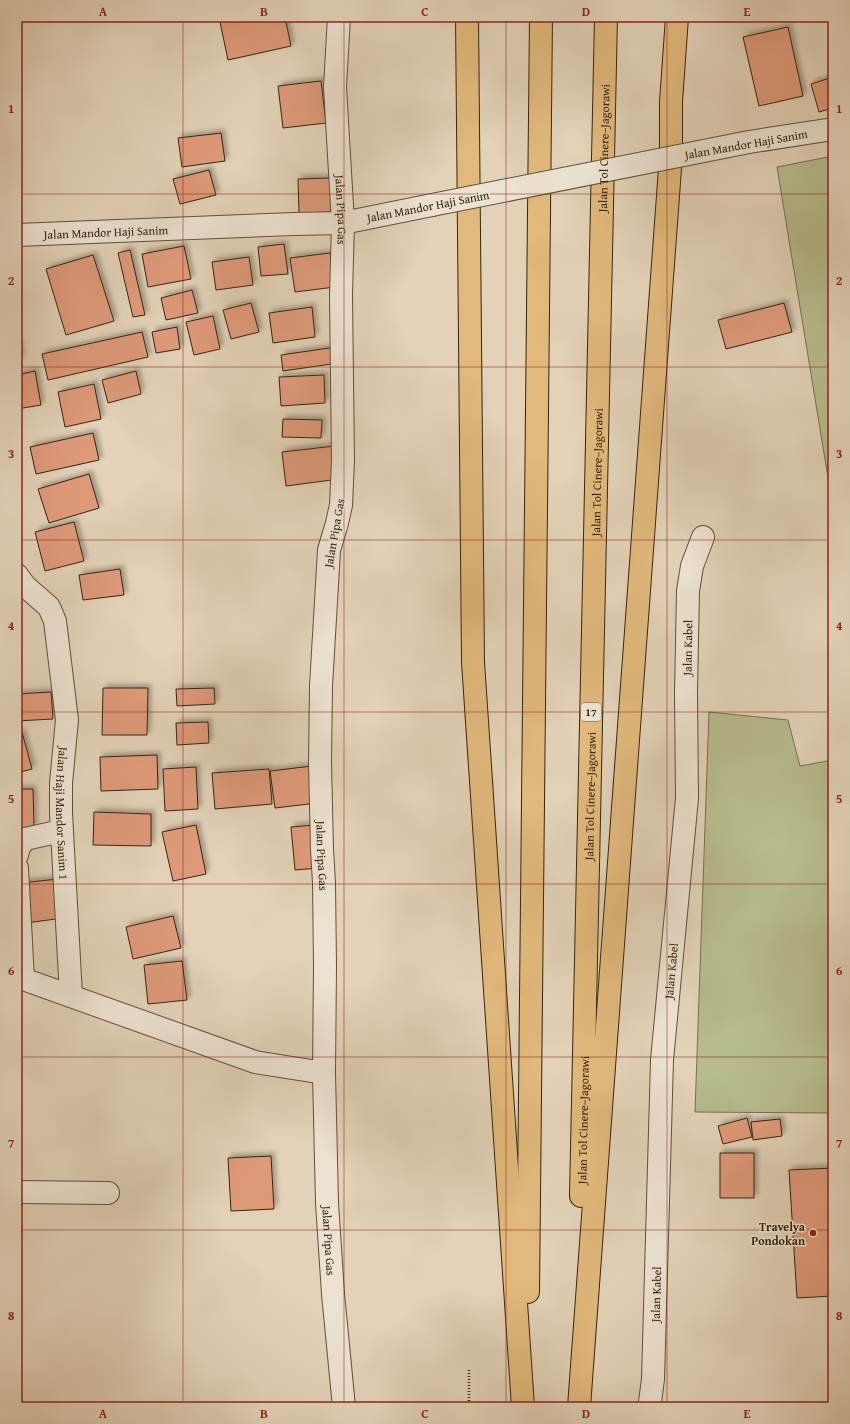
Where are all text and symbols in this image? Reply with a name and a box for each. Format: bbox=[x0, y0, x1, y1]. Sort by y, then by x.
text: A bbox=[99, 2, 108, 21]
text: B bbox=[260, 2, 268, 21]
text: C bbox=[421, 2, 429, 21]
text: D bbox=[582, 2, 590, 21]
text: E bbox=[744, 2, 751, 21]
street label: Jalan Tol Cinere–Jagorawi bbox=[593, 83, 613, 215]
text: 1 bbox=[8, 99, 14, 118]
text: 1 bbox=[836, 99, 842, 118]
street label: Jalan Mandor Haji Sanim bbox=[681, 125, 809, 164]
street label: Jalan Pipa Gas bbox=[332, 172, 352, 245]
street label: Jalan Mandor Haji Sanim bbox=[363, 186, 491, 227]
street label: Jalan Mandor Haji Sanim bbox=[41, 220, 169, 243]
text: 2 bbox=[8, 271, 15, 290]
text: 2 bbox=[836, 271, 843, 290]
street label: Jalan Tol Cinere–Jagorawi bbox=[586, 407, 606, 539]
text: 3 bbox=[8, 444, 14, 463]
text: 3 bbox=[836, 444, 842, 463]
street label: Jalan Pipa Gas bbox=[319, 497, 348, 571]
text: 4 bbox=[8, 616, 15, 635]
text: 4 bbox=[836, 616, 843, 635]
street label: Jalan Kabel bbox=[678, 619, 696, 678]
road number: 17 bbox=[581, 703, 601, 721]
street label: Jalan Tol Cinere–Jagorawi bbox=[580, 731, 599, 863]
street label: Jalan Haji Mandor Sanim 1 bbox=[53, 744, 73, 880]
text: 5 bbox=[8, 789, 15, 808]
text: 5 bbox=[836, 789, 843, 808]
street label: Jalan Pipa Gas bbox=[313, 818, 333, 891]
street label: Jalan Kabel bbox=[659, 942, 682, 1001]
text: 6 bbox=[8, 961, 15, 980]
text: 6 bbox=[836, 961, 843, 980]
street label: Jalan Tol Cinere–Jagorawi bbox=[573, 1055, 592, 1186]
text: 7 bbox=[8, 1134, 15, 1153]
text: 7 bbox=[836, 1134, 843, 1153]
street label: Jalan Pipa Gas bbox=[319, 1203, 340, 1276]
place label: Travelya Pondokan bbox=[751, 1218, 806, 1249]
marker: Travelya Pondokan bbox=[808, 1228, 818, 1238]
street label: Jalan Kabel bbox=[646, 1266, 665, 1325]
text: 8 bbox=[8, 1306, 15, 1325]
text: 8 bbox=[836, 1306, 843, 1325]
text: A bbox=[99, 1404, 108, 1423]
text: B bbox=[260, 1404, 268, 1423]
text: C bbox=[421, 1404, 429, 1423]
text: D bbox=[582, 1404, 590, 1423]
text: E bbox=[744, 1404, 751, 1423]

